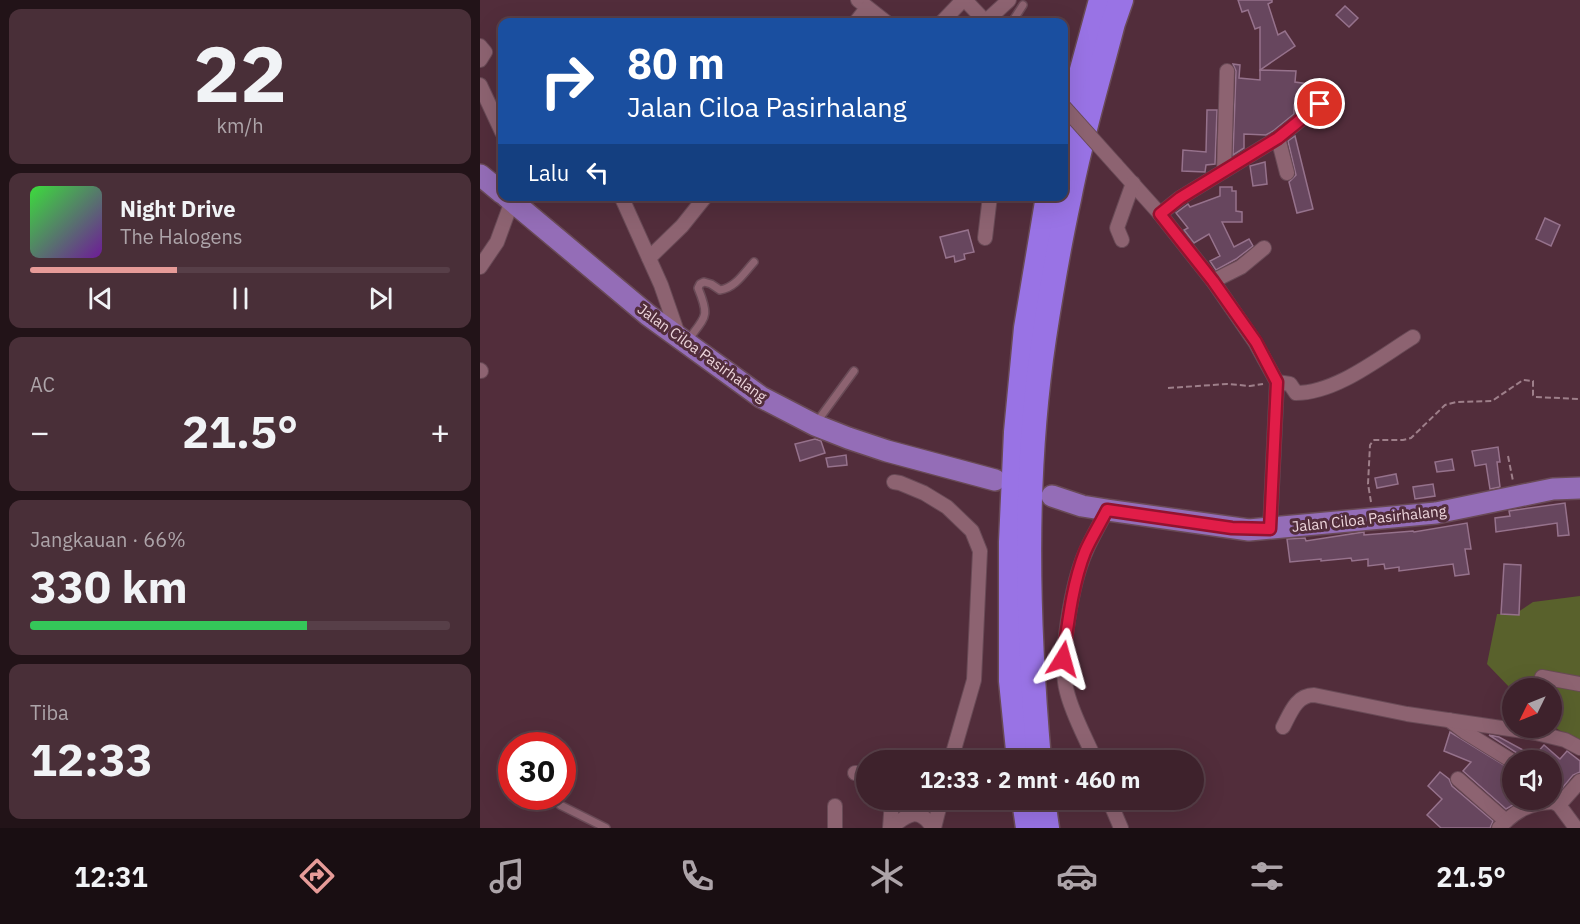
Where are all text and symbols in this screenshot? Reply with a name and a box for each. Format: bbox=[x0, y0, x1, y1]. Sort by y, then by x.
text: 22 bbox=[193, 22, 287, 123]
text: 80 m bbox=[627, 36, 725, 91]
icon: right bbox=[528, 42, 606, 120]
pin bbox=[1294, 78, 1345, 129]
icon: arrive bbox=[1303, 87, 1336, 120]
text: Jalan Ciloa Pasirhalang bbox=[627, 89, 907, 124]
text: km/h bbox=[216, 112, 264, 139]
icon: left bbox=[581, 156, 614, 189]
text: Lalu bbox=[528, 158, 569, 187]
text: Night Drive bbox=[120, 194, 236, 223]
text: The Halogens bbox=[120, 223, 242, 250]
icon: previous bbox=[84, 282, 117, 315]
icon: pause bbox=[224, 282, 257, 315]
icon: next bbox=[364, 282, 397, 315]
street label: Jalan Ciloa Pasirhalang bbox=[634, 299, 771, 406]
text: AC bbox=[30, 371, 55, 398]
text: 21.5° bbox=[182, 402, 298, 460]
text: − bbox=[30, 410, 50, 453]
text: + bbox=[430, 410, 450, 453]
street label: Jalan Ciloa Pasirhalang bbox=[1291, 501, 1447, 536]
text: Jangkauan · 66% bbox=[30, 526, 186, 553]
text: 330 km bbox=[30, 557, 188, 615]
position arrow bbox=[1031, 627, 1095, 691]
north arrow bbox=[1502, 678, 1562, 738]
map controls bbox=[1502, 678, 1562, 810]
text: Tiba bbox=[30, 699, 69, 726]
text: 12:33 bbox=[30, 730, 153, 788]
speed limit sign: 30 bbox=[498, 732, 576, 810]
button: sound bbox=[1502, 750, 1562, 810]
text: 12:33 · 2 mnt · 460 m bbox=[920, 765, 1140, 794]
icon: directions bbox=[296, 855, 338, 897]
icon: music bbox=[486, 855, 528, 897]
icon: phone bbox=[676, 855, 718, 897]
icon: climate bbox=[866, 855, 908, 897]
icon: car bbox=[1056, 855, 1098, 897]
icon: filters bbox=[1246, 855, 1288, 897]
text: 12:31 bbox=[74, 859, 148, 894]
text: 21.5° bbox=[1436, 859, 1506, 894]

